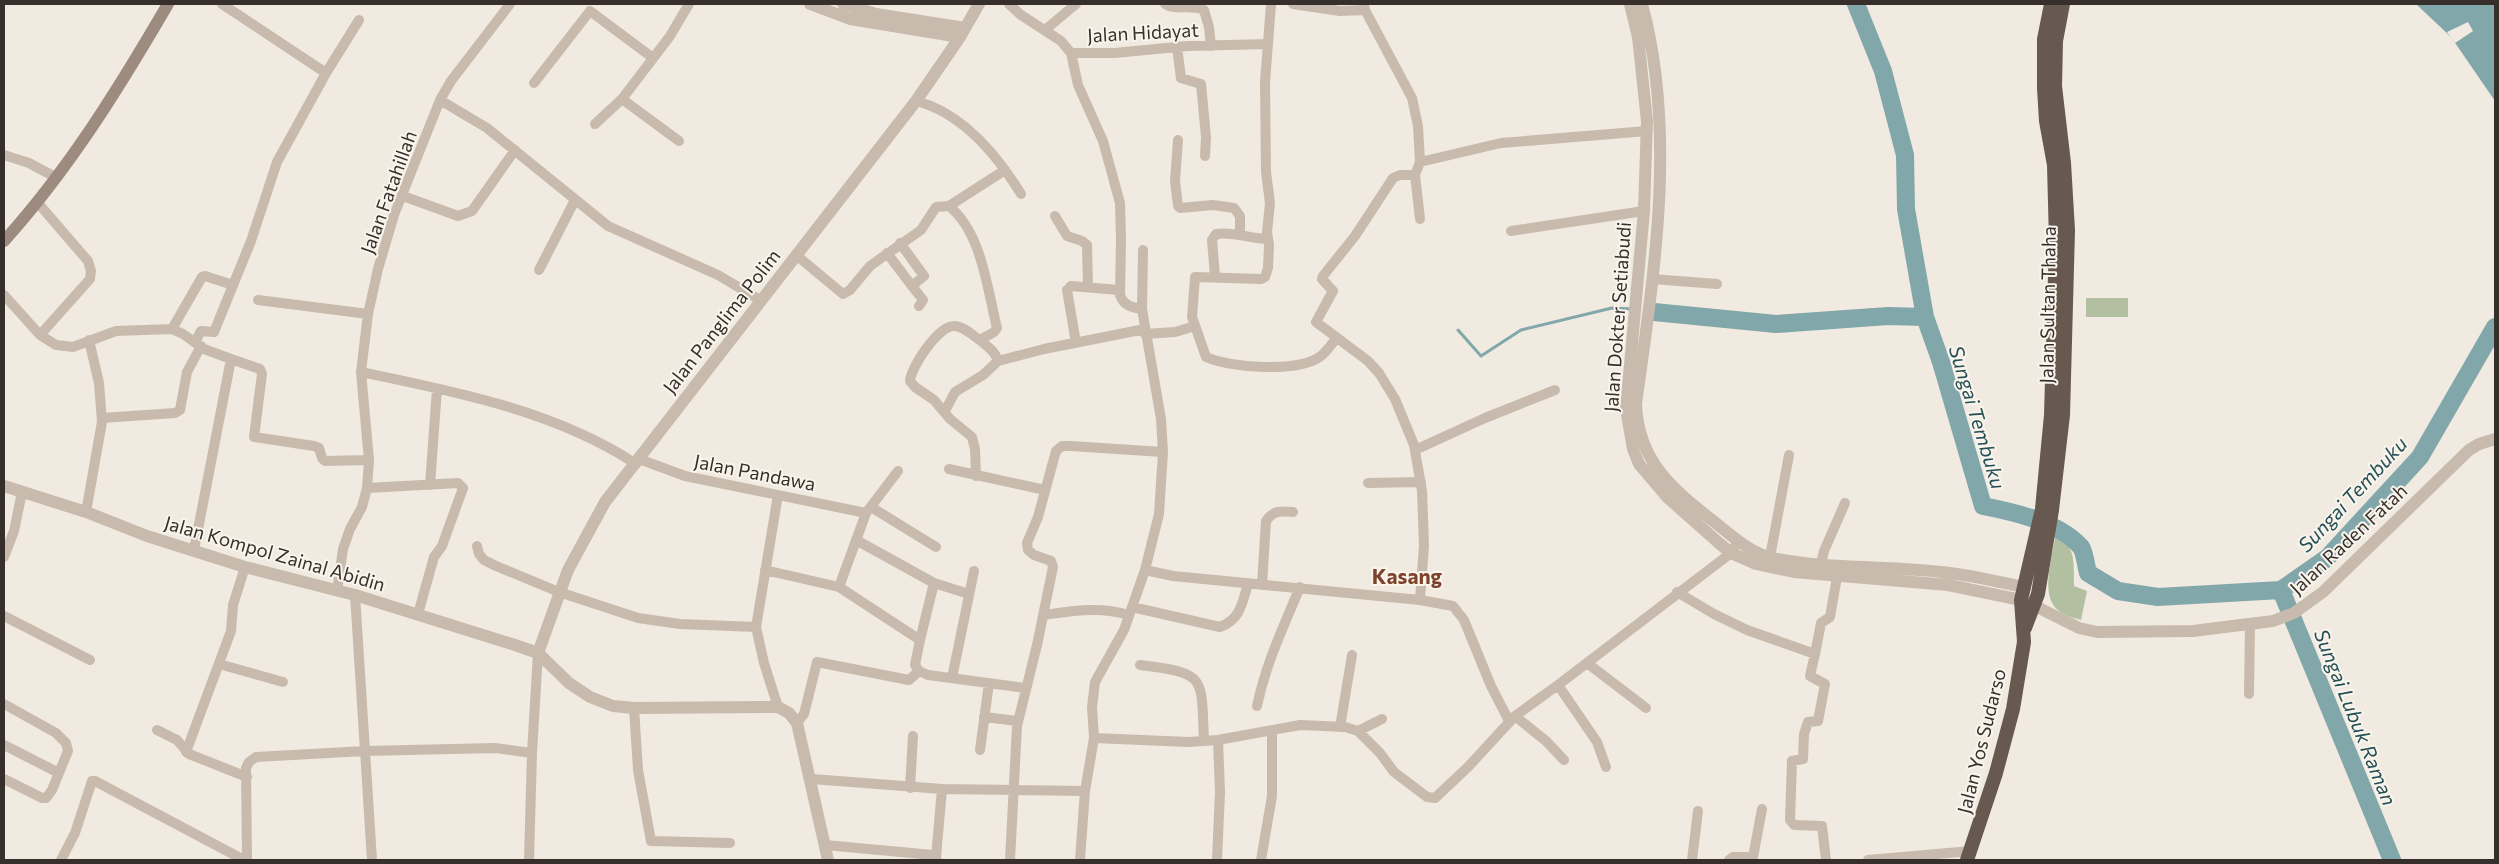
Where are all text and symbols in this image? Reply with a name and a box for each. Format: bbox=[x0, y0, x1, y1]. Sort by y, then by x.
street label: Jalan Hidayat bbox=[1086, 18, 1200, 46]
street label: Jalan Fatahillah bbox=[355, 127, 421, 257]
street label: Jalan Dokter Setiabudi bbox=[1599, 221, 1635, 413]
street label: Jalan Sultan Thaha bbox=[2034, 226, 2060, 384]
street label: Jalan Panglima Polim bbox=[657, 244, 785, 398]
water label: Sungai Tembuku bbox=[1945, 342, 2011, 492]
water label: Sungai Tembuku bbox=[2292, 431, 2412, 557]
street label: Jalan Pandawa bbox=[692, 449, 818, 495]
street label: Jalan Raden Fatah bbox=[2285, 479, 2411, 599]
street label: Jalan Kompol Zainal Abidin bbox=[162, 510, 388, 596]
district label: Kasang bbox=[1372, 563, 1443, 588]
water label: Sungai Lubuk Raman bbox=[2310, 625, 2402, 809]
street label: Jalan Yos Sudarso bbox=[1952, 666, 2010, 816]

